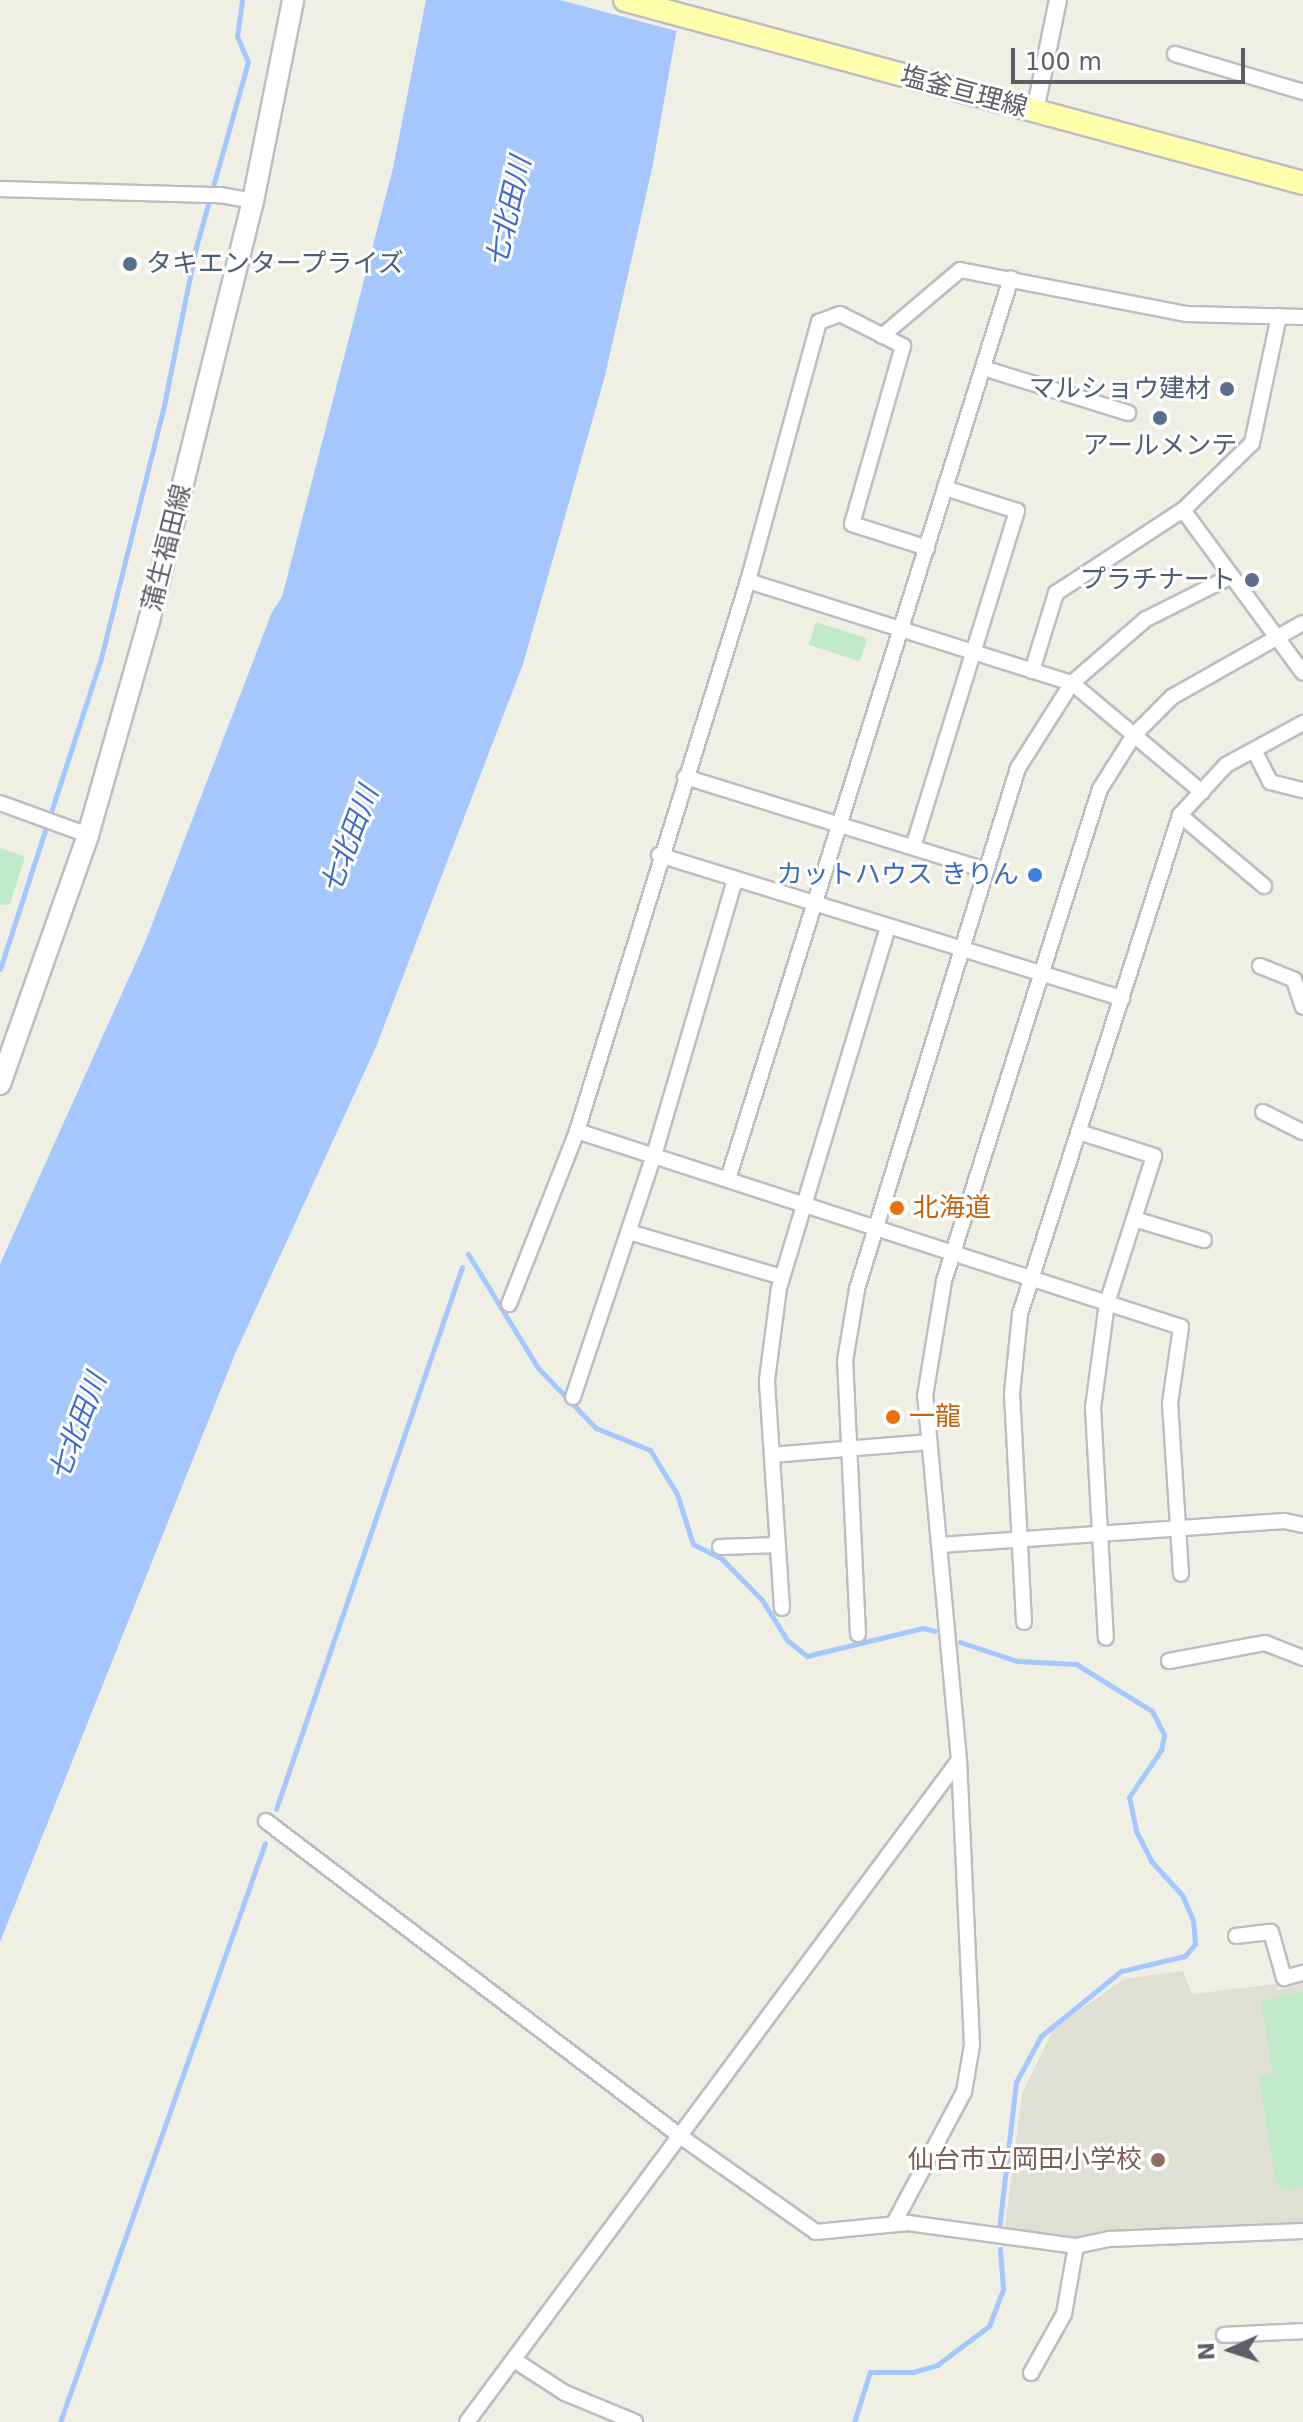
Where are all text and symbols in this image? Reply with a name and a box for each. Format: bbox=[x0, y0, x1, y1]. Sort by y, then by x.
scale bar bbox=[1015, 32, 1249, 82]
text: 100 m bbox=[1025, 48, 1102, 76]
street label: 塩釜亘理線 bbox=[897, 60, 1031, 124]
water label: 七北田川 bbox=[480, 154, 538, 270]
place label: タキエンタープライズ bbox=[146, 248, 406, 280]
marker: タキエンタープライズ bbox=[121, 255, 139, 273]
place label: マルショウ建材 bbox=[1029, 373, 1211, 405]
marker: マルショウ建材 bbox=[1218, 380, 1236, 398]
marker: アールメンテ bbox=[1151, 409, 1169, 427]
place label: アールメンテ bbox=[1083, 430, 1237, 462]
street label: 蒲生福田線 bbox=[136, 481, 198, 615]
place label: プラチナート bbox=[1080, 564, 1236, 596]
marker: プラチナート bbox=[1243, 571, 1261, 589]
water label: 七北田川 bbox=[314, 782, 386, 898]
place label: カットハウス きりん bbox=[777, 859, 1019, 891]
marker: カットハウス きりん bbox=[1026, 866, 1044, 884]
place label: 北海道 bbox=[913, 1192, 991, 1224]
marker: 北海道 bbox=[888, 1199, 906, 1217]
water label: 七北田川 bbox=[42, 1369, 114, 1485]
place label: 一龍 bbox=[909, 1401, 961, 1433]
marker: 一龍 bbox=[884, 1408, 902, 1426]
place label: 仙台市立岡田小学校 bbox=[908, 2144, 1142, 2176]
marker: 仙台市立岡田小学校 bbox=[1149, 2151, 1167, 2169]
north arrow bbox=[1191, 2310, 1271, 2390]
text: N bbox=[1194, 2341, 1219, 2361]

